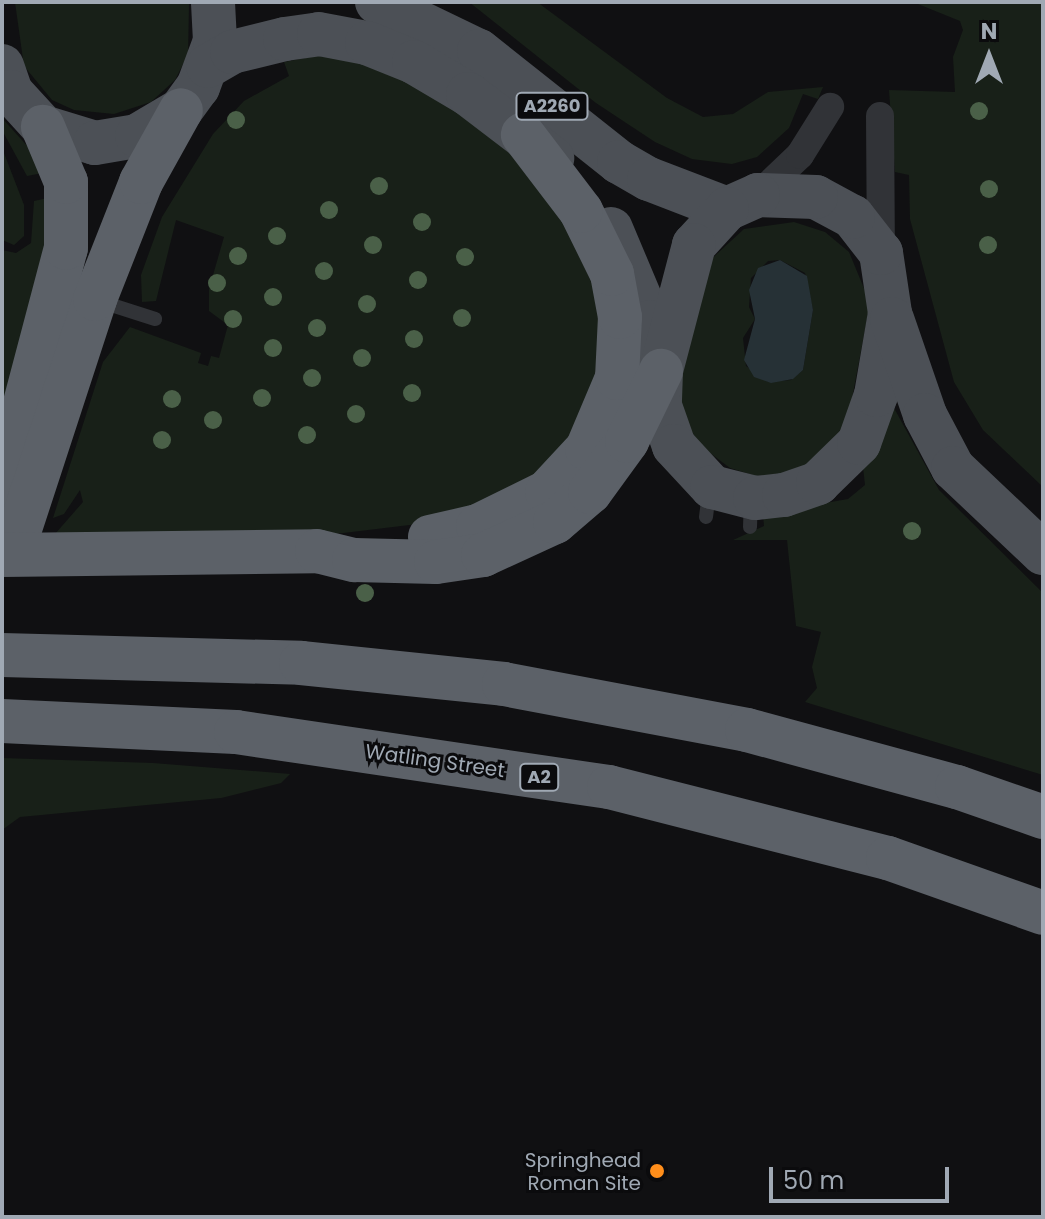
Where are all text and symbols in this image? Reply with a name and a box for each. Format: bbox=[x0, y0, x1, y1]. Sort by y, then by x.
north arrow bbox=[949, 16, 1029, 96]
text: N bbox=[981, 16, 997, 47]
road number: A2260 bbox=[514, 92, 590, 120]
street label: Watling Street bbox=[364, 739, 506, 783]
road number: A2 bbox=[519, 763, 559, 791]
place label: Springhead Roman Site bbox=[525, 1148, 641, 1195]
scale bar bbox=[773, 1151, 953, 1201]
marker: Springhead Roman Site bbox=[648, 1162, 666, 1180]
text: 50 m bbox=[783, 1164, 844, 1197]

